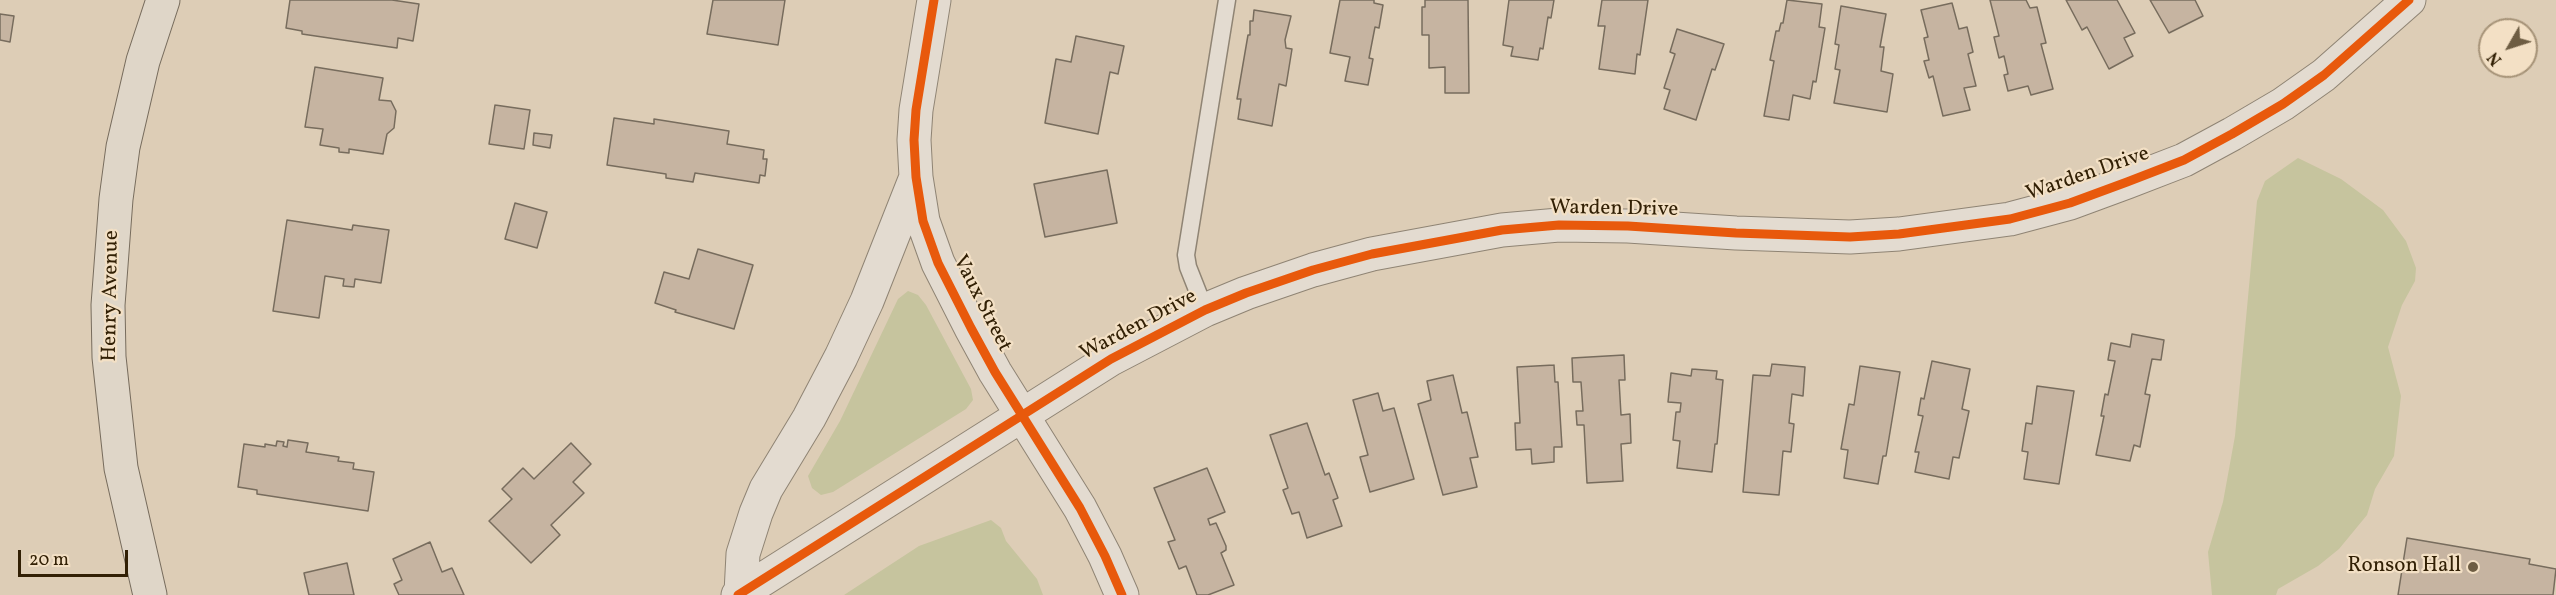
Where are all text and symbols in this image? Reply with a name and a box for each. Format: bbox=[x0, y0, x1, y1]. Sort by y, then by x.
north arrow bbox=[2478, 18, 2538, 78]
text: N bbox=[2483, 47, 2508, 70]
street label: Warden Drive bbox=[2023, 142, 2153, 208]
street label: Warden Drive bbox=[1549, 196, 1679, 224]
street label: Henry Avenue bbox=[98, 230, 126, 362]
street label: Vaux Street bbox=[946, 252, 1016, 356]
street label: Warden Drive bbox=[1076, 285, 1202, 367]
scale bar bbox=[21, 538, 130, 576]
text: 20 m bbox=[29, 548, 69, 573]
place label: Ronson Hall bbox=[2348, 554, 2461, 580]
marker: Ronson Hall bbox=[2466, 560, 2480, 574]

